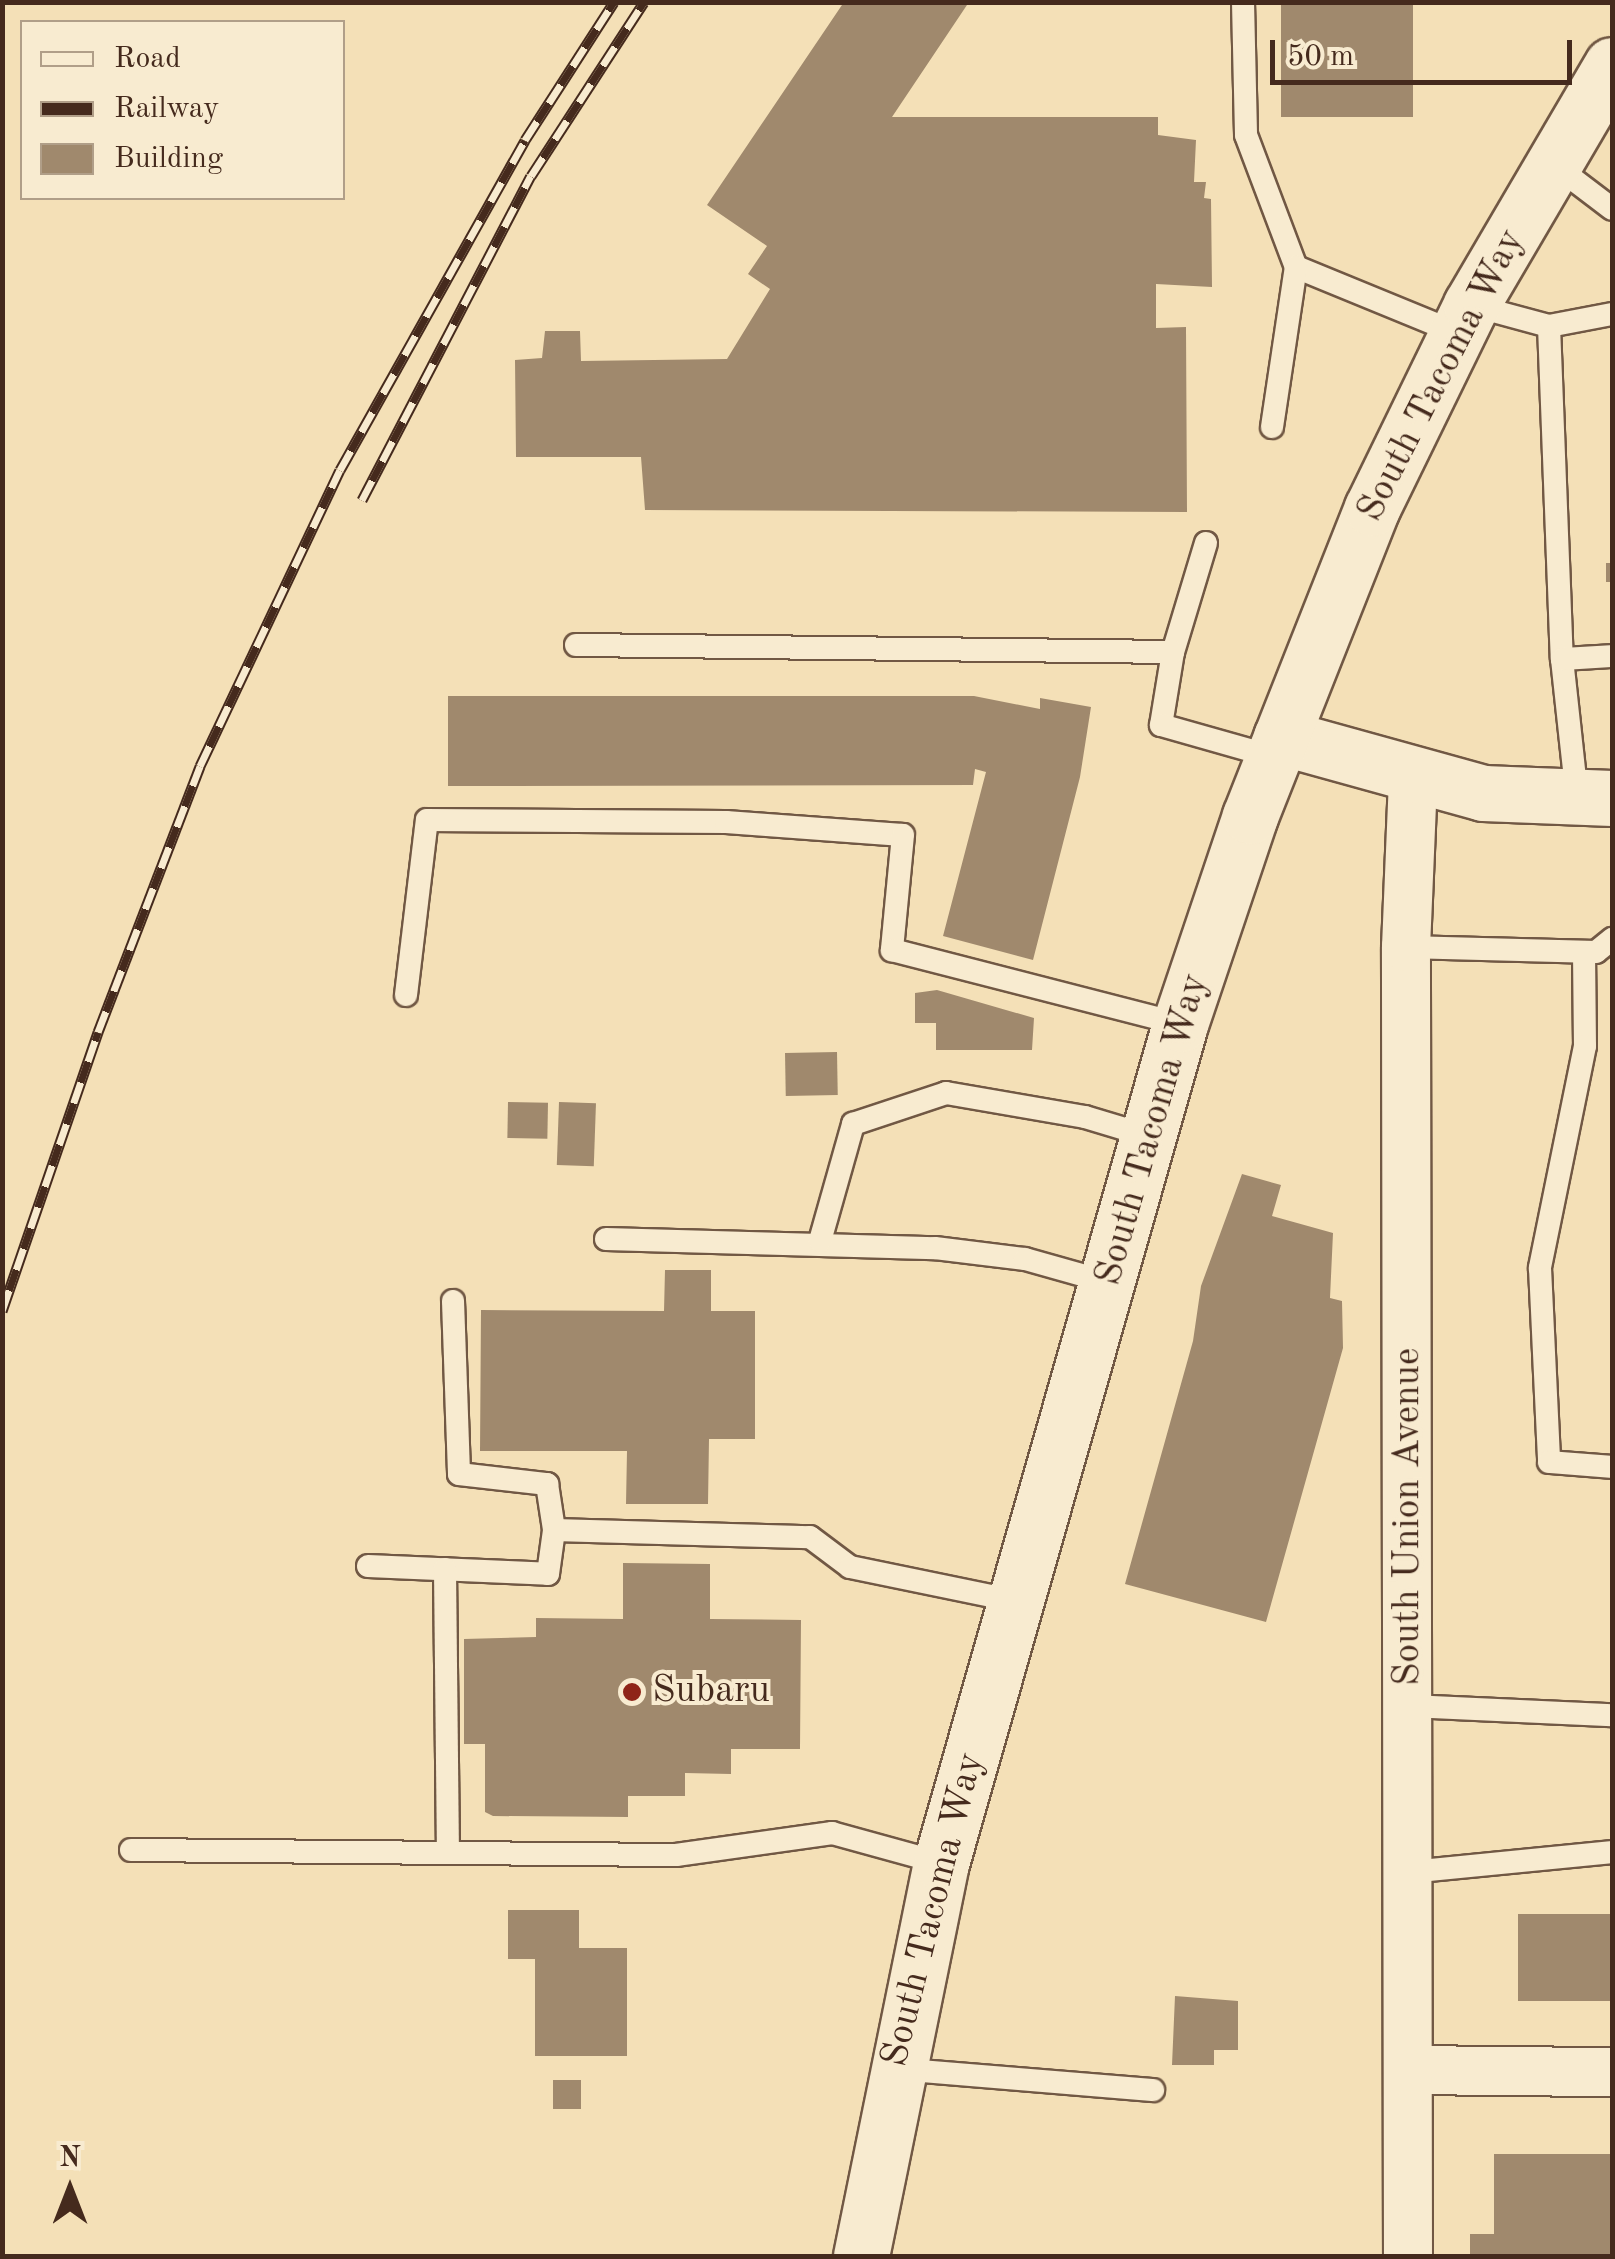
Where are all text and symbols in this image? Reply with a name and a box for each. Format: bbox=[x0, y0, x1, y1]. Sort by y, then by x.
legend bbox=[20, 20, 345, 200]
scale bar bbox=[1275, 20, 1578, 82]
text: 50 m bbox=[1287, 42, 1354, 72]
text: Road bbox=[114, 44, 181, 74]
text: Railway bbox=[114, 94, 219, 124]
text: Building bbox=[114, 144, 223, 174]
street label: South Tacoma Way bbox=[1349, 222, 1535, 530]
street label: South Tacoma Way bbox=[1087, 969, 1219, 1291]
street label: South Union Avenue bbox=[1386, 1348, 1432, 1686]
place label: Subaru bbox=[652, 1669, 770, 1715]
marker: Subaru bbox=[621, 1681, 643, 1703]
street label: South Tacoma Way bbox=[873, 1748, 995, 2072]
north arrow bbox=[20, 2139, 120, 2239]
text: N bbox=[59, 2145, 81, 2173]

